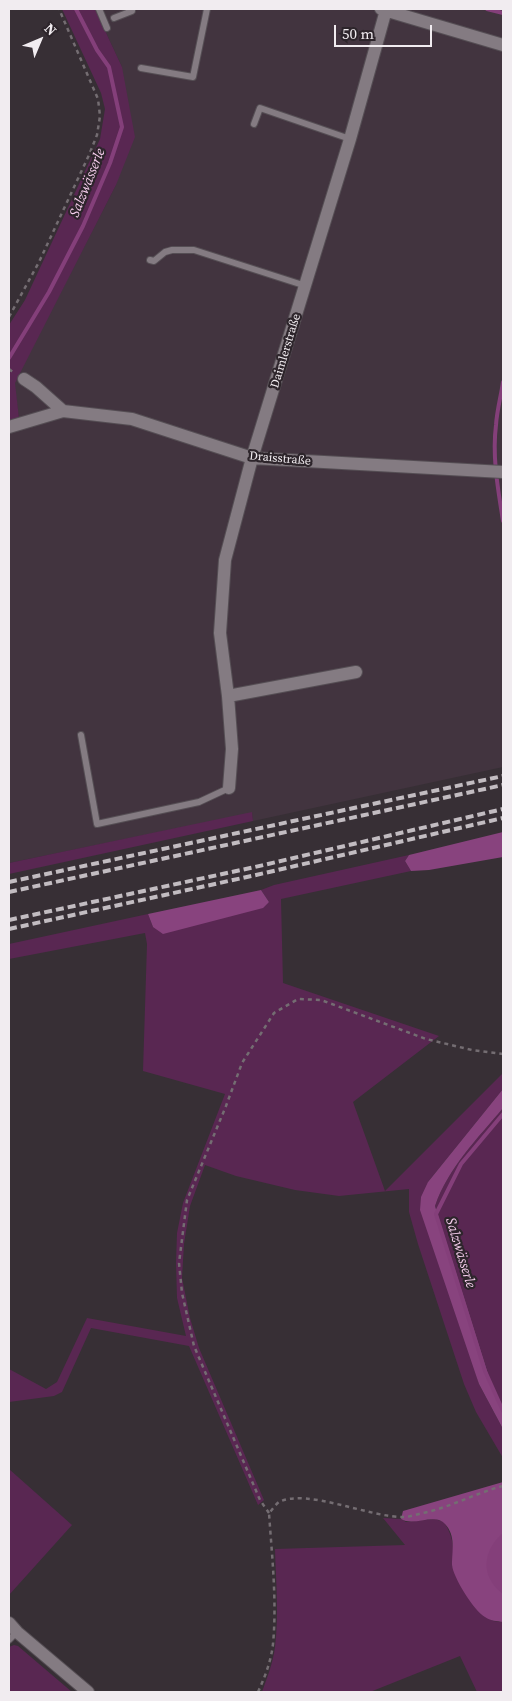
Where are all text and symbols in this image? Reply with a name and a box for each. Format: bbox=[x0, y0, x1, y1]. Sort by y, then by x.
north arrow bbox=[15, 15, 65, 65]
scale bar bbox=[337, 15, 434, 47]
text: N bbox=[40, 19, 61, 40]
text: 50 m bbox=[342, 23, 374, 44]
water label: Salzwässerle bbox=[67, 146, 109, 220]
street label: Daimlerstraße bbox=[268, 312, 304, 390]
street label: Draisstraße bbox=[249, 449, 311, 469]
water label: Salzwässerle bbox=[441, 1216, 479, 1290]

